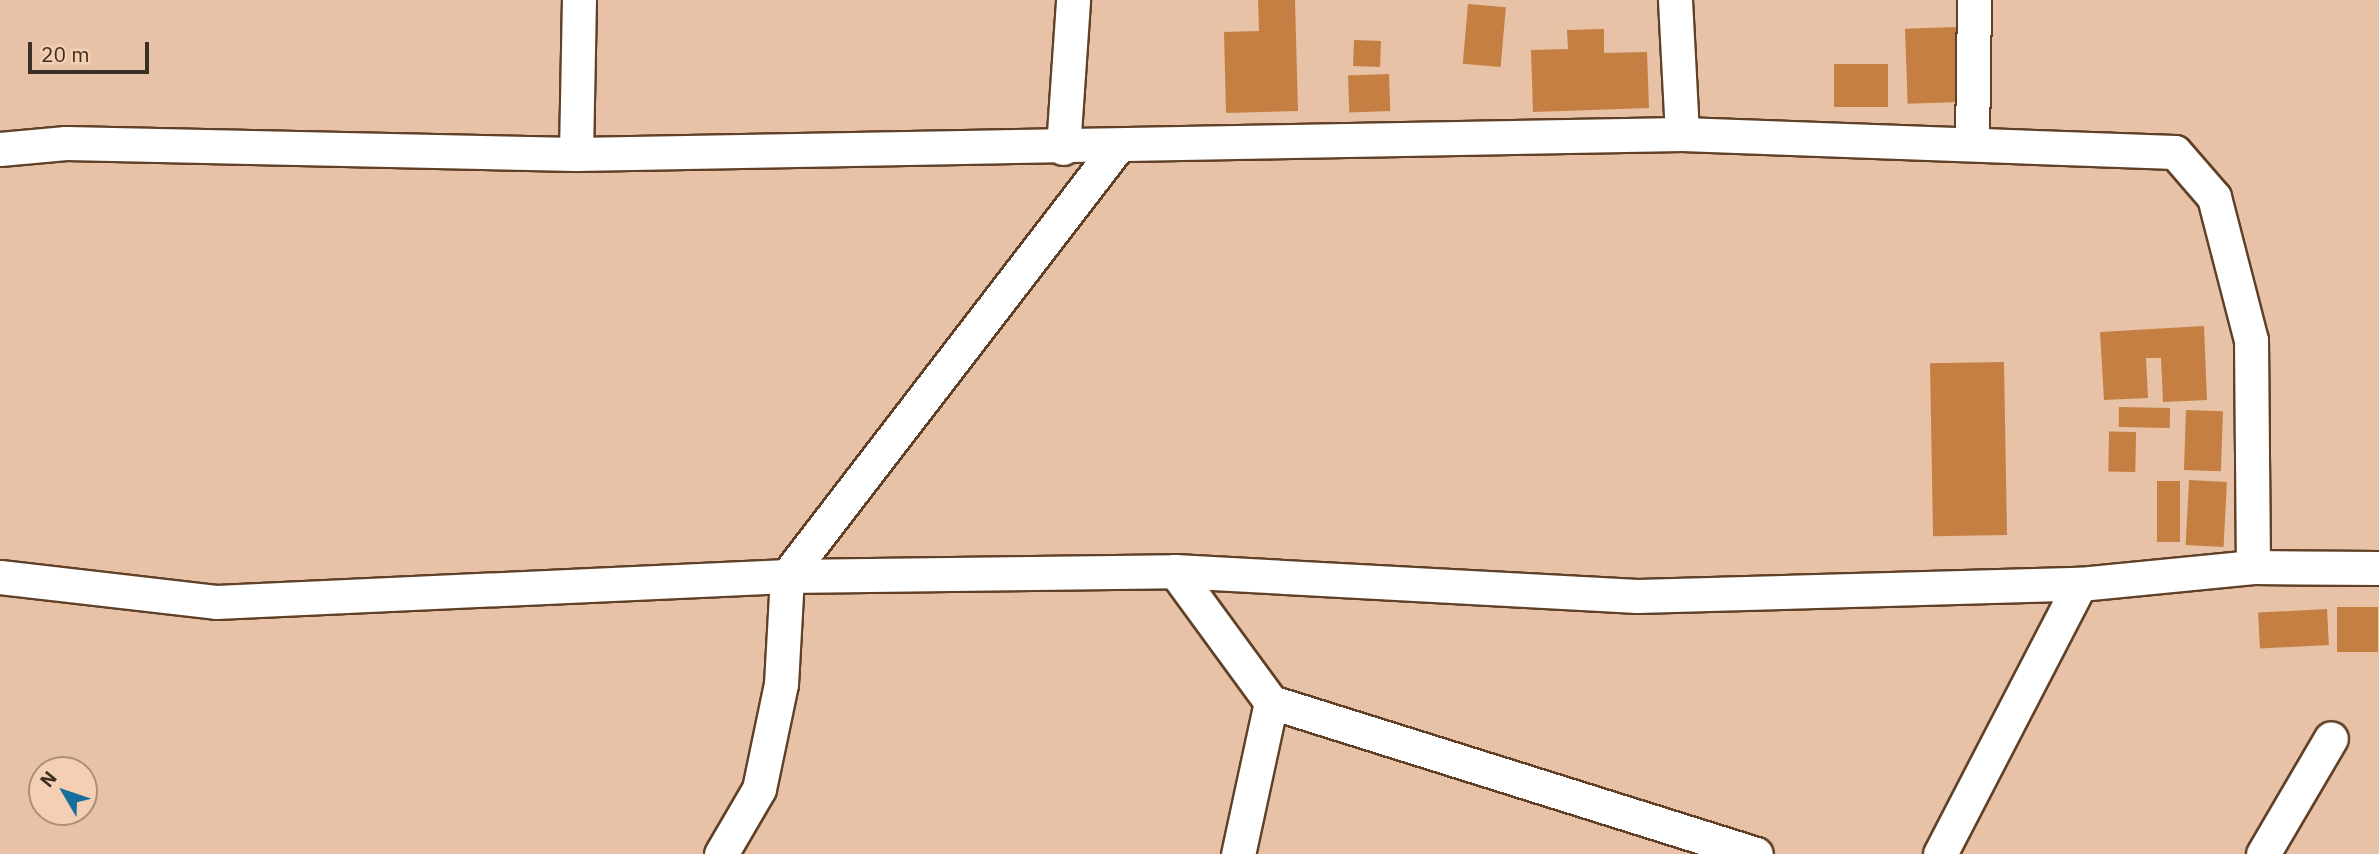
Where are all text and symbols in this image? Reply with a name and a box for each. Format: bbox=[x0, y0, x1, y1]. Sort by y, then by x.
scale bar bbox=[32, 28, 152, 72]
text: 20 m bbox=[41, 40, 90, 68]
north arrow bbox=[28, 756, 98, 826]
text: N bbox=[35, 766, 62, 792]

